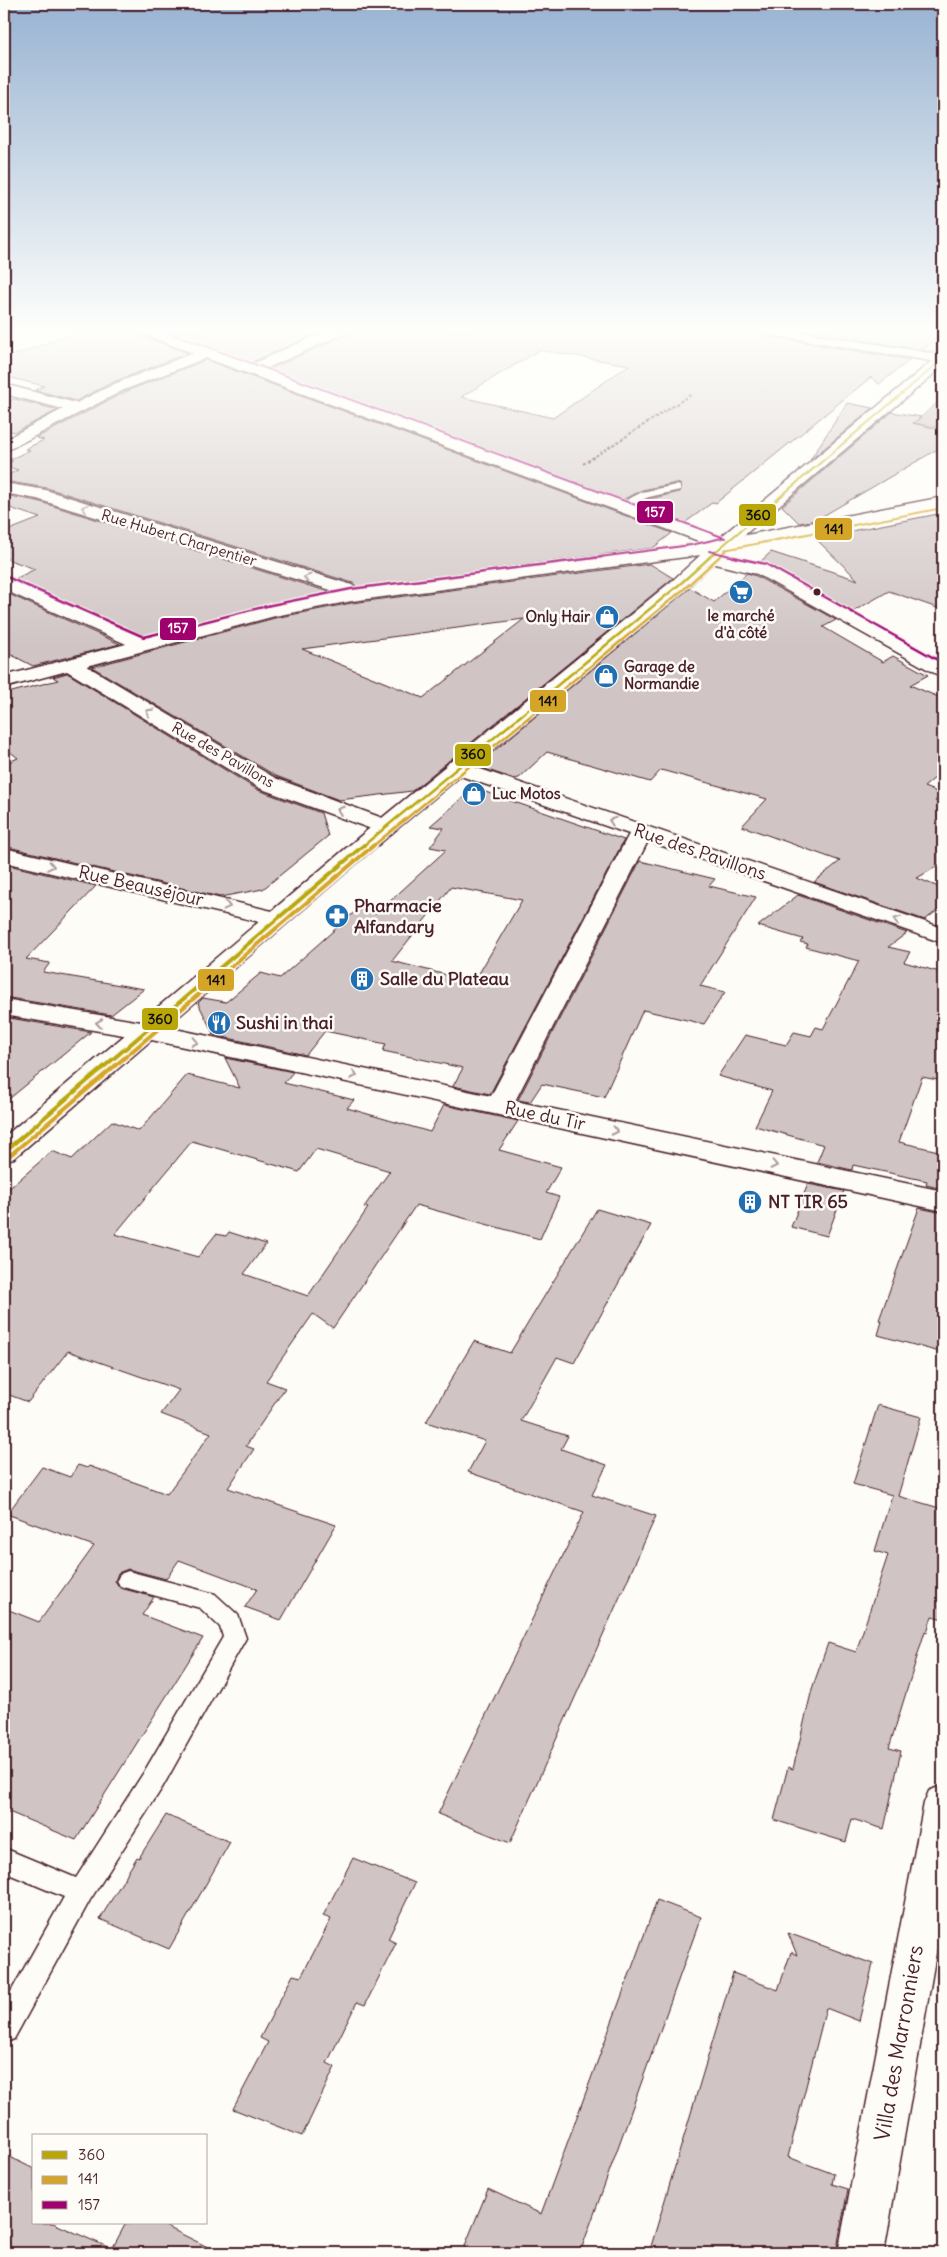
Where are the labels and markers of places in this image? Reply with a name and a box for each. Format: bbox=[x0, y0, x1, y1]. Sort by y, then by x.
supermarket icon: le marché d'à côté bbox=[728, 579, 754, 605]
unlabelled marker bbox=[812, 587, 822, 597]
shop icon: Only Hair bbox=[594, 604, 620, 630]
place label: le marché d'à côté bbox=[707, 606, 775, 642]
place label: Only Hair bbox=[525, 607, 591, 627]
place label: Garage de Normandie bbox=[624, 657, 699, 693]
shop icon: Garage de Normandie bbox=[593, 663, 619, 689]
shop icon: Luc Motos bbox=[461, 781, 487, 807]
place label: Luc Motos bbox=[492, 784, 561, 803]
place label: Pharmacie Alfandary bbox=[354, 894, 442, 938]
pharmacy icon: Pharmacie Alfandary bbox=[324, 903, 350, 929]
building icon: Salle du Plateau bbox=[349, 966, 375, 992]
place label: Salle du Plateau bbox=[380, 967, 510, 990]
restaurant icon: Sushi in thai bbox=[206, 1010, 232, 1036]
place label: Sushi in thai bbox=[236, 1011, 333, 1034]
building icon: NT TIR 65 bbox=[737, 1189, 763, 1215]
place label: NT TIR 65 bbox=[768, 1190, 848, 1213]

